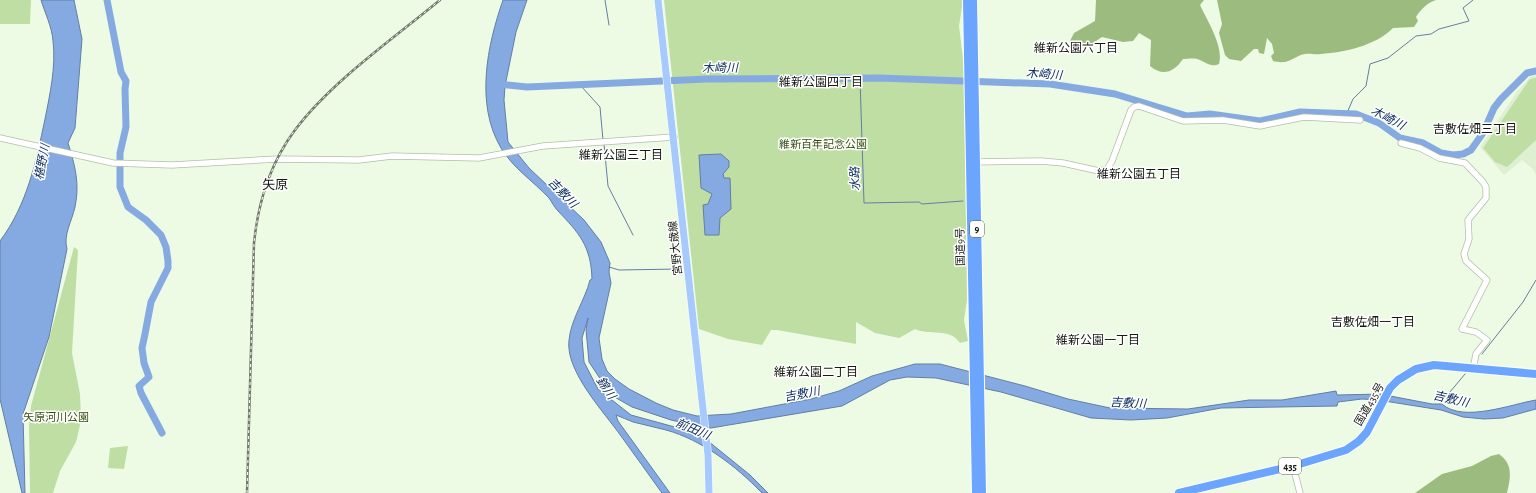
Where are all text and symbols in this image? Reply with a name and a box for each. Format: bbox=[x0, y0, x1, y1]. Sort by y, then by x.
district label: 維新公園六丁目 bbox=[1034, 41, 1118, 54]
water label: 木崎川 bbox=[702, 61, 740, 74]
water label: 木崎川 bbox=[1026, 66, 1064, 81]
district label: 維新公園四丁目 bbox=[779, 75, 863, 88]
water label: 木崎川 bbox=[1369, 103, 1409, 133]
district label: 吉敷佐畑三丁目 bbox=[1433, 122, 1517, 135]
park label: 維新百年記念公園 bbox=[779, 138, 867, 150]
water label: 椹野川 bbox=[32, 141, 52, 181]
district label: 維新公園三丁目 bbox=[579, 148, 663, 161]
water label: 水路 bbox=[848, 166, 861, 191]
district label: 維新公園五丁目 bbox=[1097, 167, 1181, 180]
water label: 吉敷川 bbox=[546, 175, 582, 212]
district label: 矢原 bbox=[262, 178, 288, 192]
street label: 宮野大歳線 bbox=[666, 220, 684, 276]
road number: 9 bbox=[970, 221, 984, 237]
street label: 国道9号 bbox=[954, 228, 966, 266]
district label: 吉敷佐畑一丁目 bbox=[1331, 315, 1415, 328]
district label: 維新公園一丁目 bbox=[1056, 333, 1140, 346]
district label: 維新公園二丁目 bbox=[774, 365, 858, 378]
water label: 錦川 bbox=[594, 374, 620, 403]
street label: 国道435号 bbox=[1352, 380, 1386, 428]
water label: 吉敷川 bbox=[783, 383, 823, 403]
water label: 吉敷川 bbox=[1432, 388, 1472, 409]
water label: 吉敷川 bbox=[1110, 395, 1148, 410]
park label: 矢原河川公園 bbox=[23, 411, 89, 423]
water label: 前田川 bbox=[674, 416, 714, 442]
road number: 435 bbox=[1279, 458, 1301, 474]

